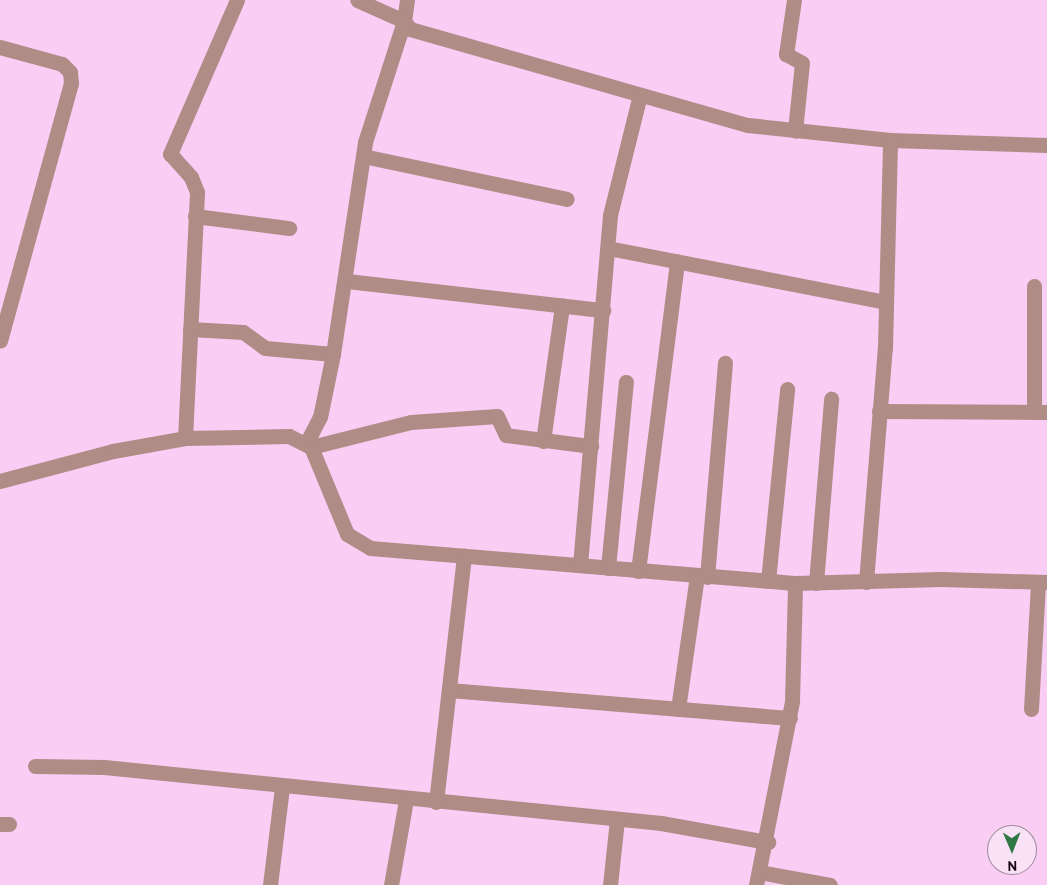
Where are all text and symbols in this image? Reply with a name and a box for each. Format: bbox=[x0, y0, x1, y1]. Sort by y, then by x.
north arrow bbox=[987, 825, 1037, 875]
text: N bbox=[1007, 856, 1017, 873]

